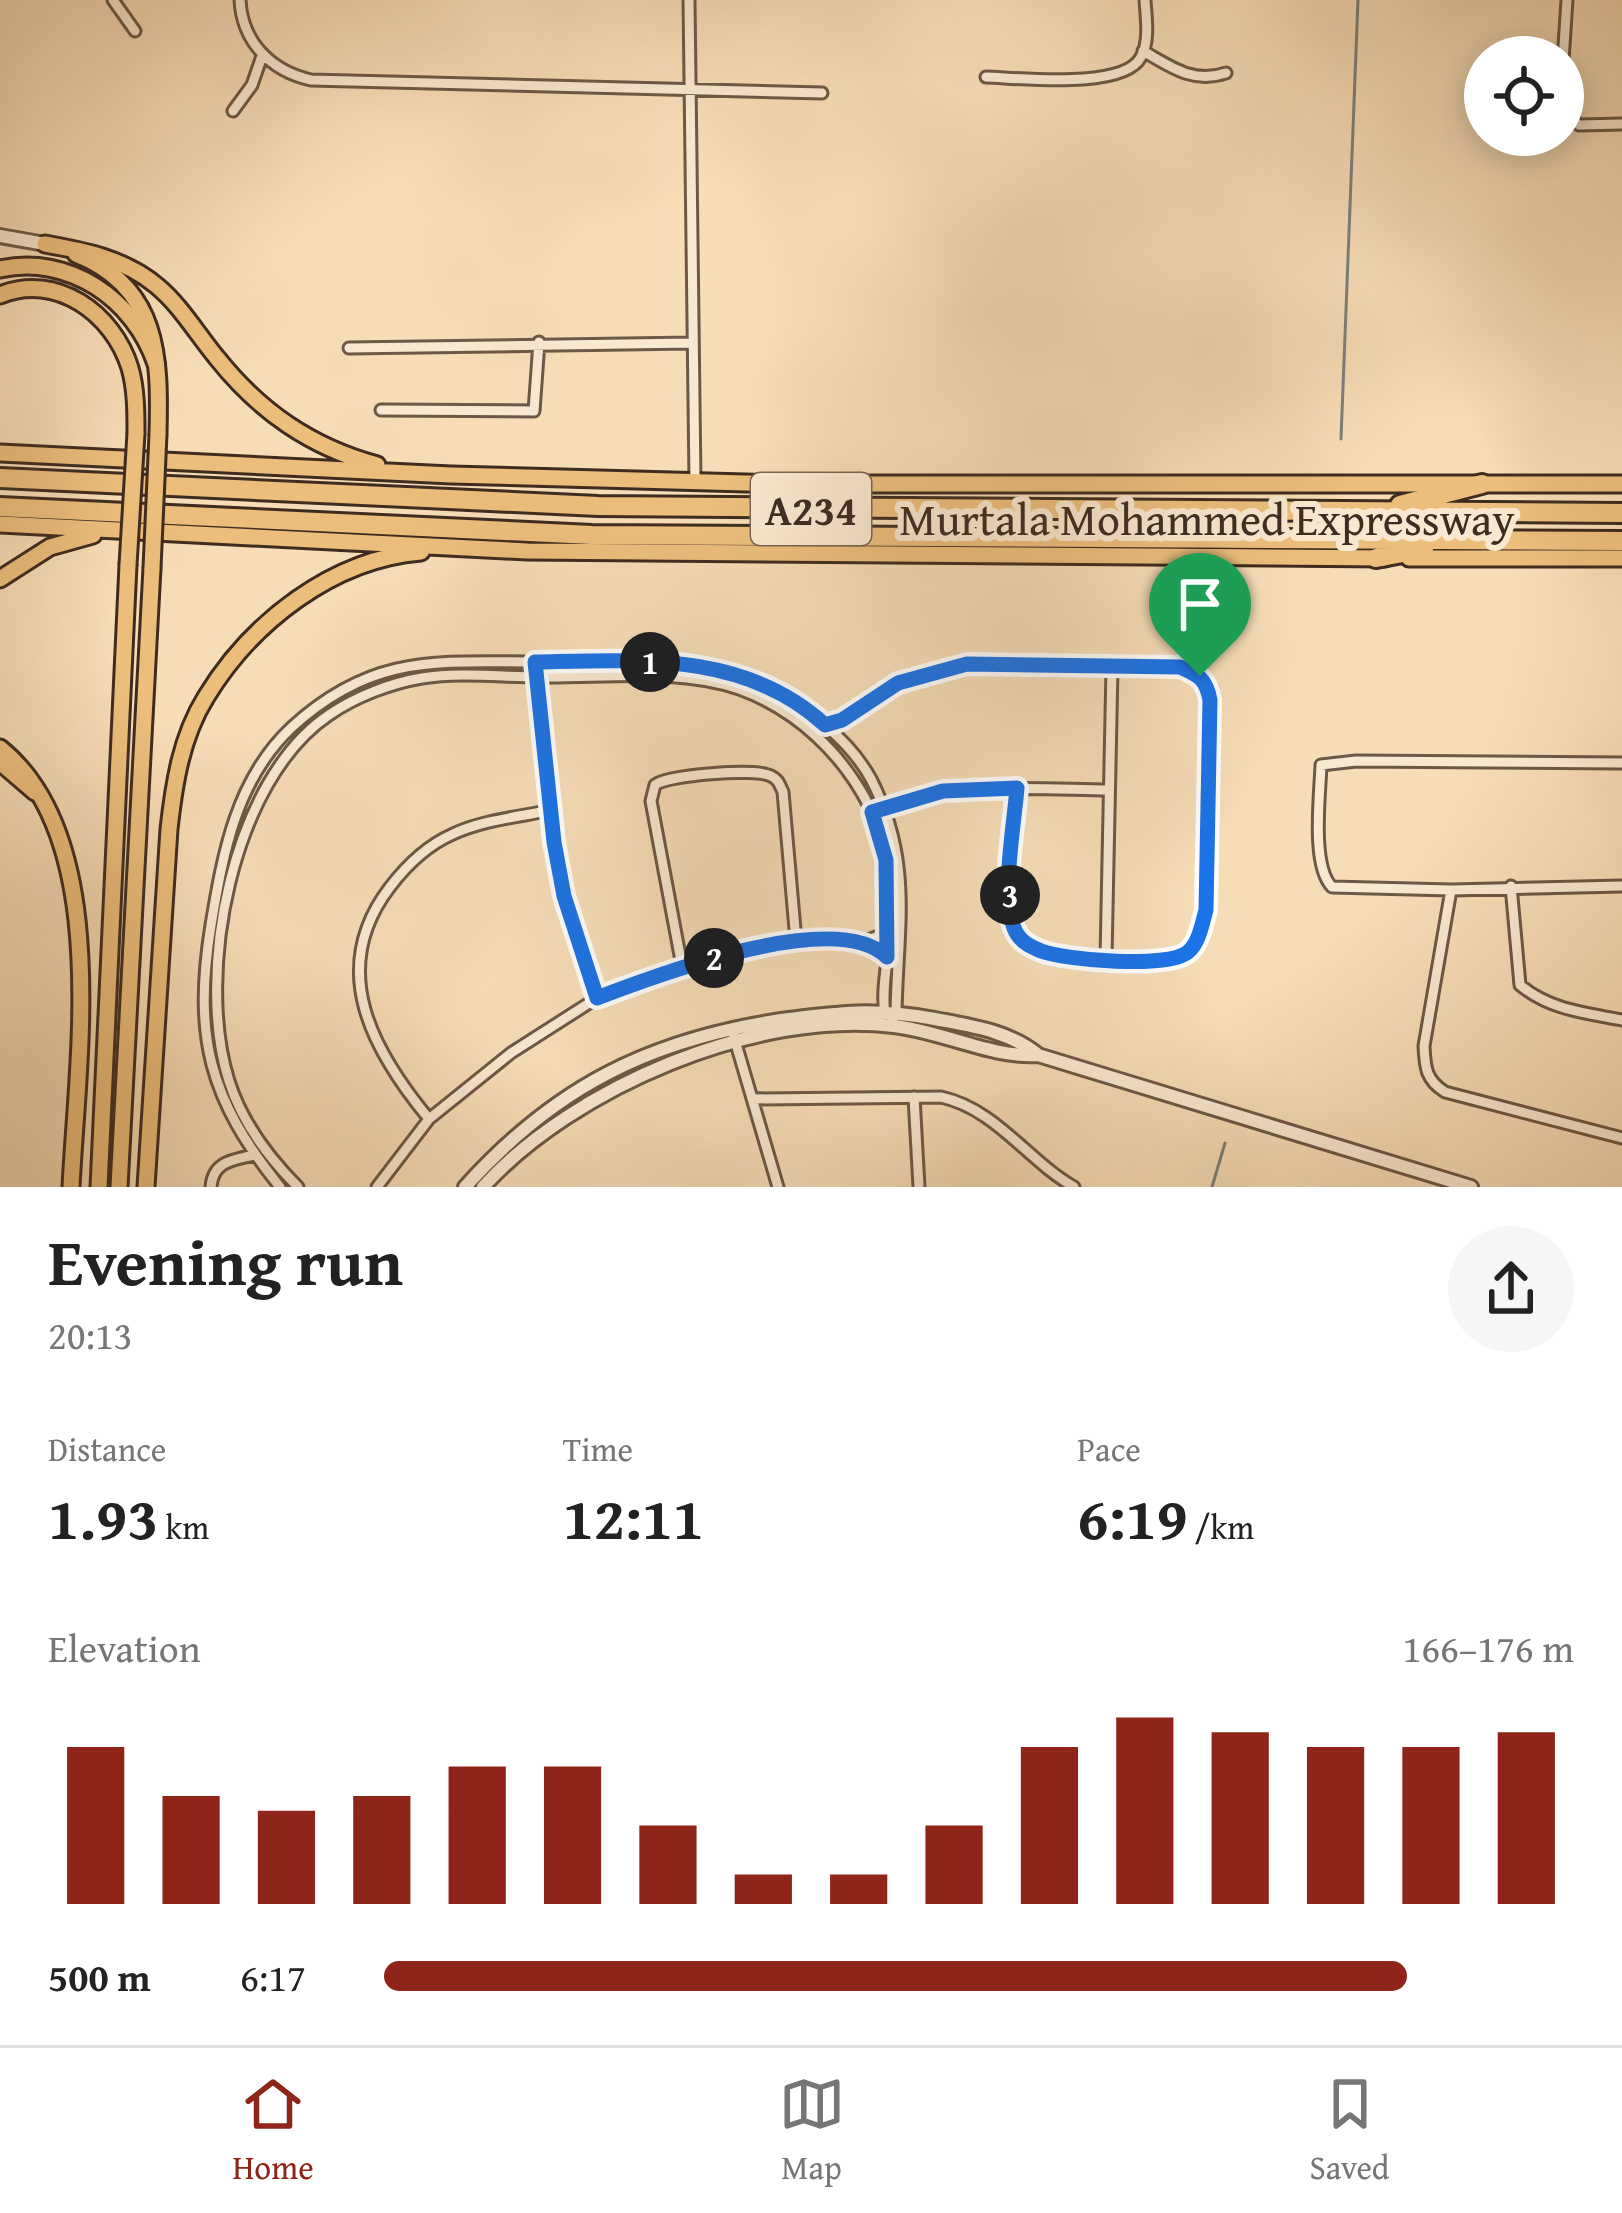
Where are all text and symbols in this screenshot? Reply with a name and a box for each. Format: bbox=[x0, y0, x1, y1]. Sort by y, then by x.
map controls bbox=[1464, 36, 1584, 156]
button: locate bbox=[1464, 36, 1584, 156]
road number: A234 bbox=[751, 473, 871, 545]
street label: Murtala Mohammed Expressway bbox=[899, 486, 1515, 551]
pin bbox=[1149, 553, 1251, 676]
icon: arrive bbox=[1167, 571, 1233, 637]
pin: 1 bbox=[620, 632, 680, 692]
text: 1 bbox=[641, 638, 659, 686]
pin: 3 bbox=[980, 865, 1040, 925]
text: 3 bbox=[1001, 871, 1019, 919]
pin: 2 bbox=[684, 928, 744, 988]
text: 2 bbox=[705, 934, 723, 982]
text: Evening run bbox=[48, 1212, 403, 1309]
button: share bbox=[1448, 1226, 1574, 1352]
text: 20:13 bbox=[48, 1306, 133, 1363]
text: Distance bbox=[48, 1425, 166, 1473]
text: Time bbox=[563, 1425, 633, 1473]
text: Pace bbox=[1077, 1425, 1141, 1473]
text: 1.93 bbox=[48, 1473, 158, 1561]
text: 12:11 bbox=[563, 1473, 704, 1561]
text: 6:19 bbox=[1077, 1473, 1188, 1561]
text: km bbox=[158, 1503, 209, 1551]
text: /km bbox=[1188, 1503, 1254, 1551]
text: Elevation bbox=[48, 1619, 201, 1676]
text: 166–176 m bbox=[1402, 1619, 1574, 1676]
text: 500 m bbox=[48, 1948, 151, 2005]
text: 6:17 bbox=[240, 1948, 306, 2005]
tab: Home bbox=[232, 2071, 314, 2191]
tab: Map bbox=[779, 2071, 845, 2191]
tab: Saved bbox=[1310, 2071, 1390, 2191]

